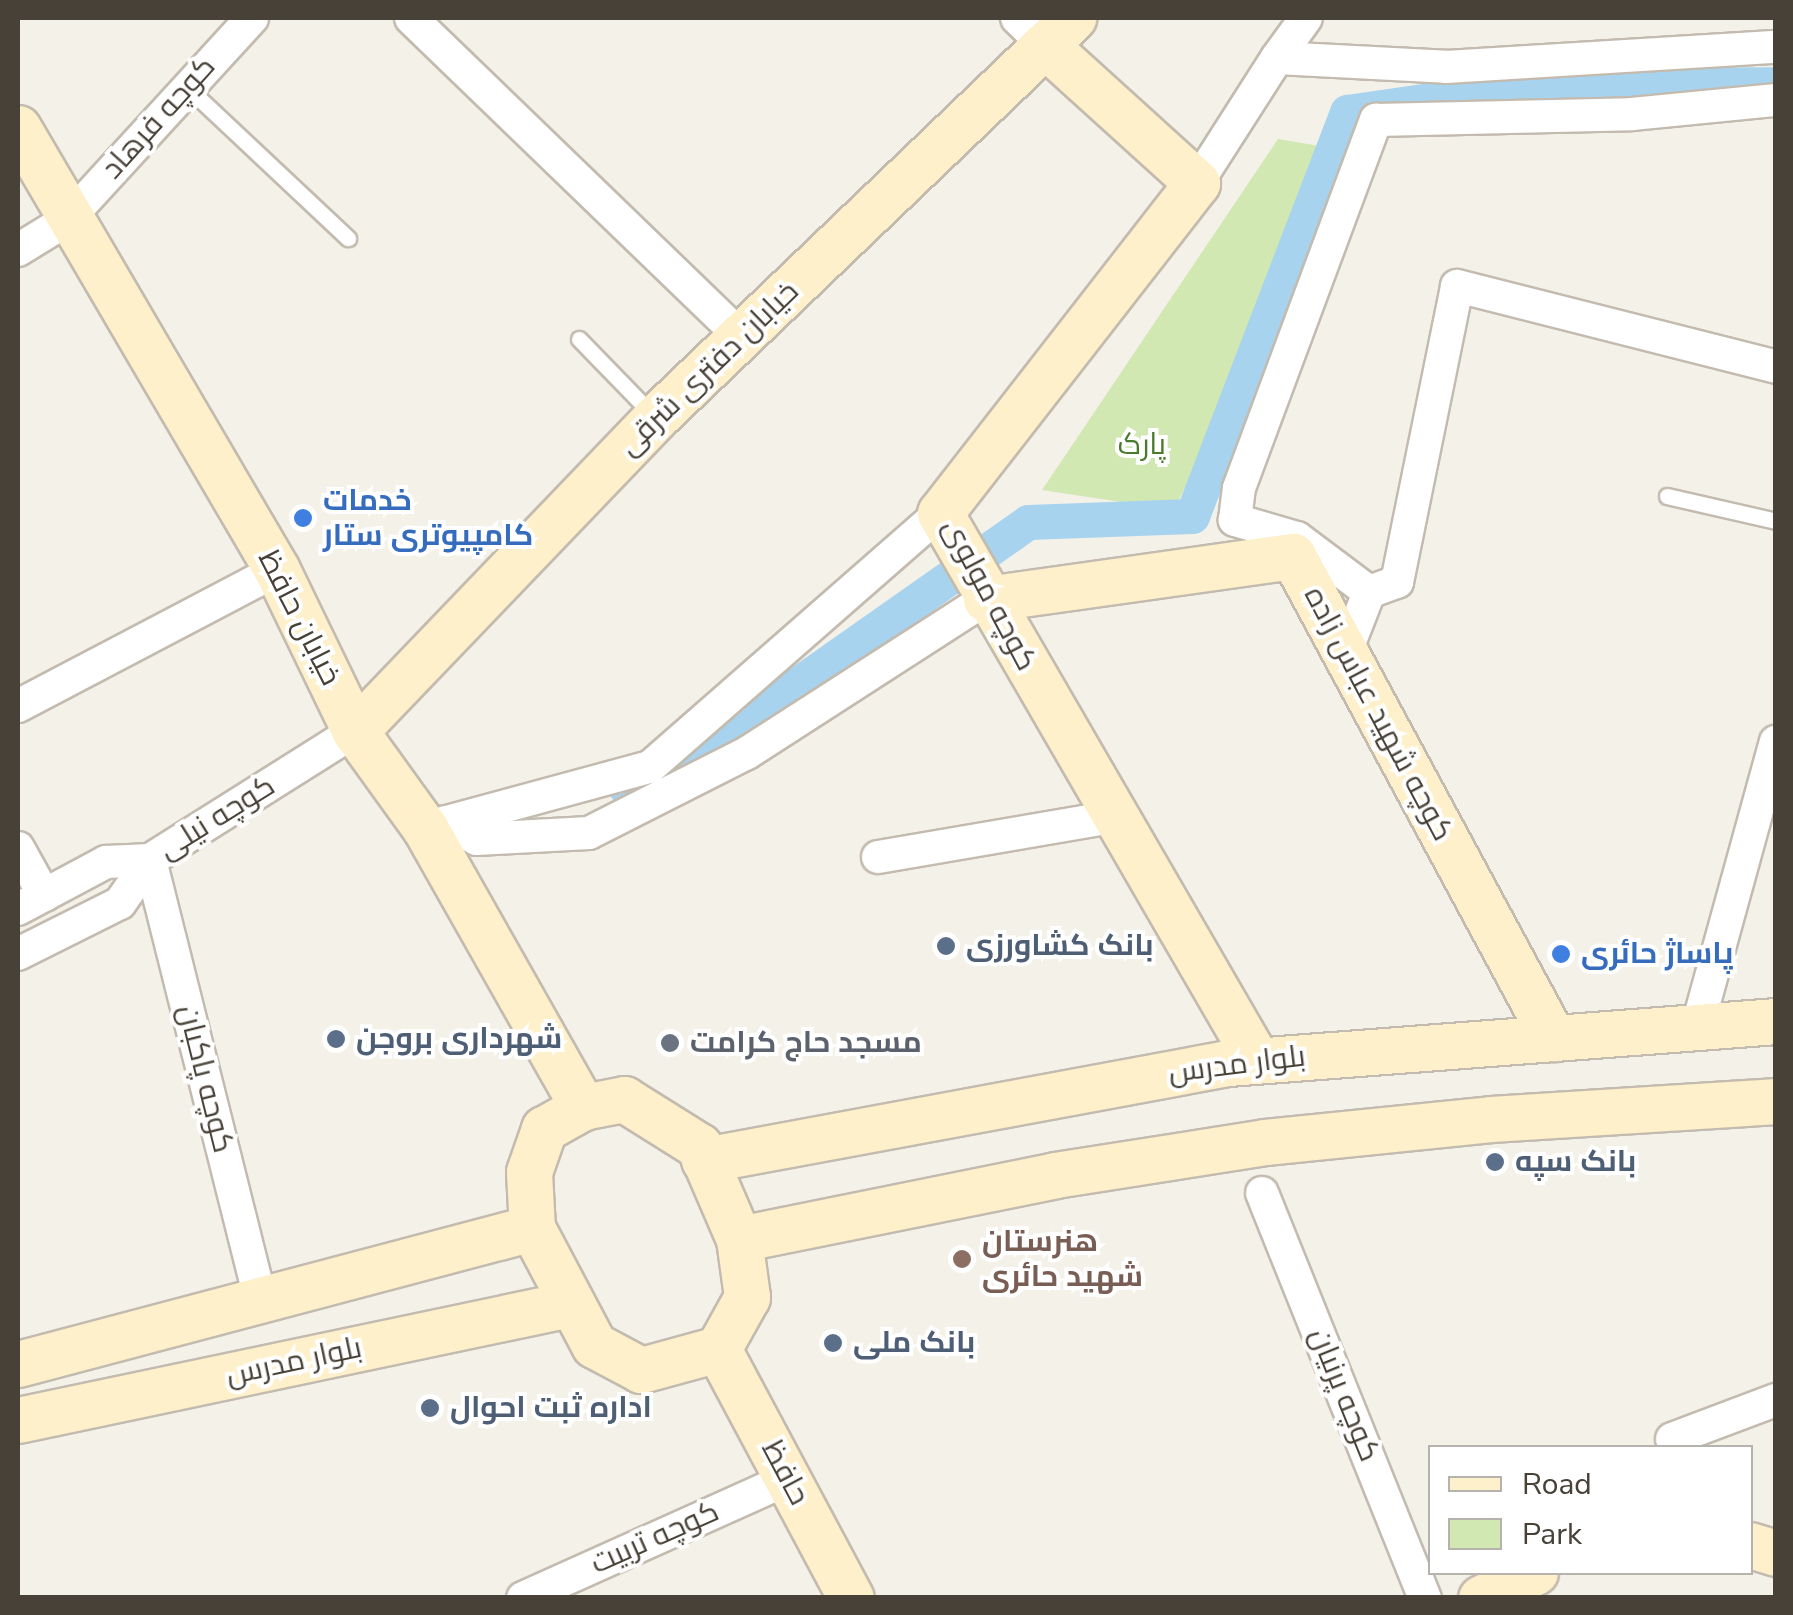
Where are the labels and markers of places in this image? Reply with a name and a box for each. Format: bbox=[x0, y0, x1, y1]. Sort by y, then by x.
place label: خدمات کامپیوتری ستار bbox=[323, 483, 533, 554]
marker: خدمات کامپیوتری ستار bbox=[292, 507, 314, 529]
place label: بانک کشاورزی bbox=[966, 928, 1154, 964]
marker: بانک کشاورزی bbox=[935, 935, 957, 957]
place label: پاساژ حائری bbox=[1581, 936, 1733, 972]
marker: پاساژ حائری bbox=[1550, 943, 1572, 965]
place label: شهرداری بروجن bbox=[356, 1021, 562, 1057]
place label: مسجد حاج کرامت bbox=[690, 1025, 922, 1061]
marker: شهرداری بروجن bbox=[325, 1028, 347, 1050]
marker: مسجد حاج کرامت bbox=[659, 1032, 681, 1054]
place label: بانک سپه bbox=[1515, 1144, 1636, 1180]
marker: بانک سپه bbox=[1484, 1151, 1506, 1173]
place label: هنرستان شهید حائری bbox=[982, 1224, 1143, 1294]
marker: هنرستان شهید حائری bbox=[951, 1248, 973, 1270]
place label: بانک ملی bbox=[853, 1325, 975, 1361]
marker: بانک ملی bbox=[822, 1332, 844, 1354]
place label: اداره ثبت احوال bbox=[450, 1390, 652, 1426]
marker: اداره ثبت احوال bbox=[419, 1397, 441, 1419]

